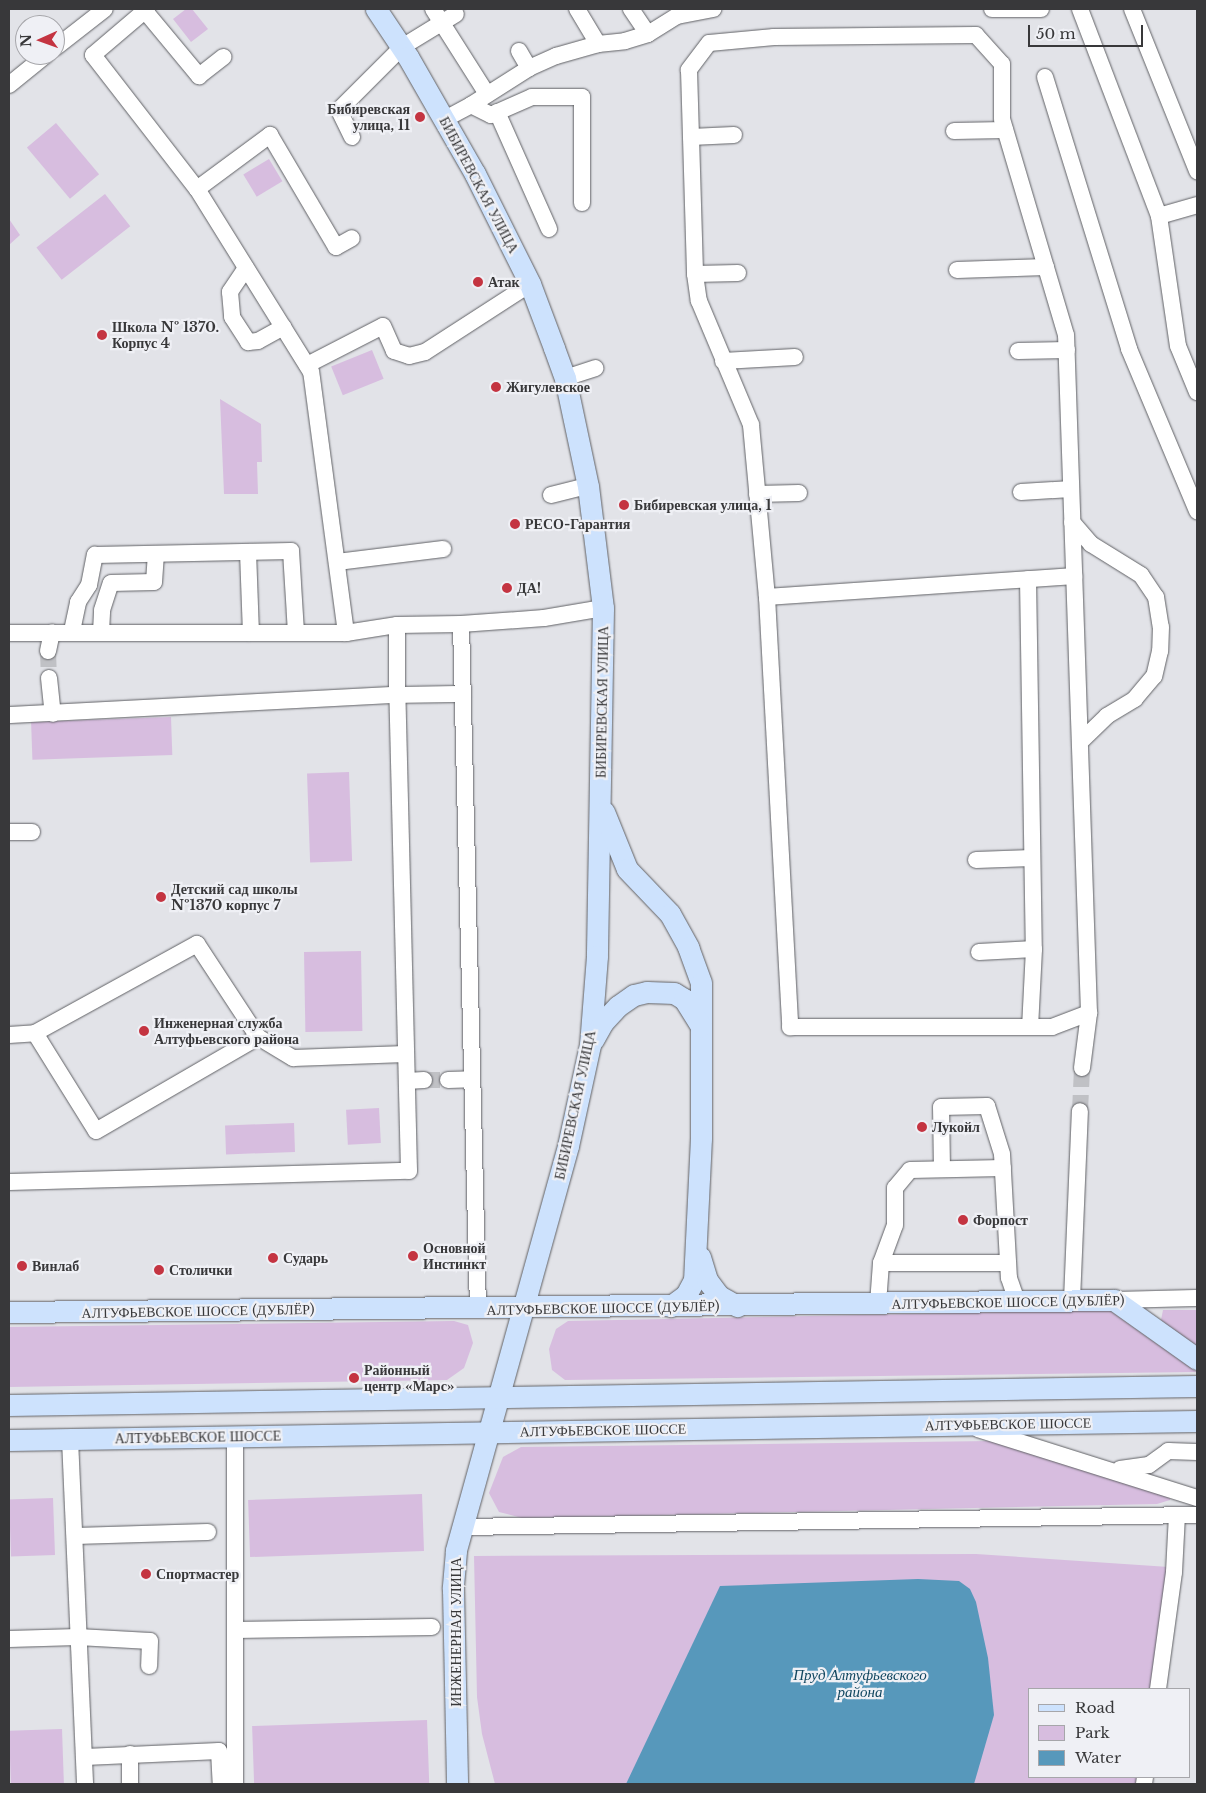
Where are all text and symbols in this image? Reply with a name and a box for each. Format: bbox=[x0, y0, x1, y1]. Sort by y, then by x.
north arrow bbox=[15, 15, 65, 65]
scale bar bbox=[1031, 15, 1146, 47]
text: 50 m bbox=[1036, 24, 1076, 43]
text: N bbox=[17, 34, 35, 47]
place label: Бибиревская улица, 11 bbox=[327, 101, 410, 134]
marker: Бибиревская улица, 11 bbox=[414, 111, 426, 123]
street label: БИБИРЕВСКАЯ УЛИЦА bbox=[436, 114, 522, 256]
place label: Атак bbox=[488, 274, 520, 290]
marker: Атак bbox=[472, 276, 484, 288]
place label: Школа № 1370. Корпус 4 bbox=[112, 319, 219, 352]
marker: Школа № 1370. Корпус 4 bbox=[96, 329, 108, 341]
place label: Жигулевское bbox=[506, 379, 590, 395]
marker: Жигулевское bbox=[490, 381, 502, 393]
place label: Бибиревская улица, 1 bbox=[634, 497, 772, 513]
marker: Бибиревская улица, 1 bbox=[618, 499, 630, 511]
place label: РЕСО-Гарантия bbox=[525, 516, 630, 532]
marker: РЕСО-Гарантия bbox=[509, 518, 521, 530]
place label: ДА! bbox=[517, 580, 541, 596]
marker: ДА! bbox=[501, 582, 513, 594]
street label: БИБИРЕВСКАЯ УЛИЦА bbox=[592, 626, 612, 778]
place label: Детский сад школы №1370 корпус 7 bbox=[171, 881, 298, 914]
marker: Детский сад школы №1370 корпус 7 bbox=[155, 891, 167, 903]
place label: Инженерная служба Алтуфьевского района bbox=[154, 1015, 299, 1048]
marker: Инженерная служба Алтуфьевского района bbox=[138, 1025, 150, 1037]
street label: БИБИРЕВСКАЯ УЛИЦА bbox=[551, 1029, 599, 1181]
place label: Лукойл bbox=[932, 1119, 980, 1135]
marker: Лукойл bbox=[916, 1121, 928, 1133]
place label: Форпост bbox=[973, 1212, 1028, 1228]
marker: Форпост bbox=[957, 1214, 969, 1226]
place label: Основной Инстинкт bbox=[423, 1240, 486, 1272]
place label: Сударь bbox=[283, 1250, 328, 1266]
marker: Основной Инстинкт bbox=[407, 1250, 419, 1262]
marker: Сударь bbox=[267, 1252, 279, 1264]
place label: Винлаб bbox=[32, 1258, 79, 1274]
marker: Винлаб bbox=[16, 1260, 28, 1272]
place label: Столички bbox=[169, 1262, 232, 1278]
marker: Столички bbox=[153, 1264, 165, 1276]
street label: АЛТУФЬЕВСКОЕ ШОССЕ (ДУБЛЁР) bbox=[891, 1292, 1125, 1312]
street label: АЛТУФЬЕВСКОЕ ШОССЕ (ДУБЛЁР) bbox=[486, 1298, 720, 1318]
street label: АЛТУФЬЕВСКОЕ ШОССЕ (ДУБЛЁР) bbox=[81, 1301, 315, 1321]
place label: Районный центр «Марс» bbox=[364, 1362, 455, 1394]
marker: Районный центр «Марс» bbox=[348, 1372, 360, 1384]
street label: АЛТУФЬЕВСКОЕ ШОССЕ bbox=[925, 1414, 1091, 1434]
street label: АЛТУФЬЕВСКОЕ ШОССЕ bbox=[520, 1420, 686, 1440]
street label: АЛТУФЬЕВСКОЕ ШОССЕ bbox=[115, 1427, 281, 1447]
street label: ИНЖЕНЕРНАЯ УЛИЦА bbox=[448, 1557, 464, 1707]
place label: Спортмастер bbox=[156, 1566, 239, 1582]
marker: Спортмастер bbox=[140, 1568, 152, 1580]
water label: Пруд Алтуфьевского района bbox=[793, 1665, 927, 1700]
legend bbox=[1028, 1688, 1191, 1778]
text: Road bbox=[1075, 1698, 1115, 1717]
text: Park bbox=[1075, 1723, 1110, 1742]
text: Water bbox=[1075, 1748, 1121, 1767]

